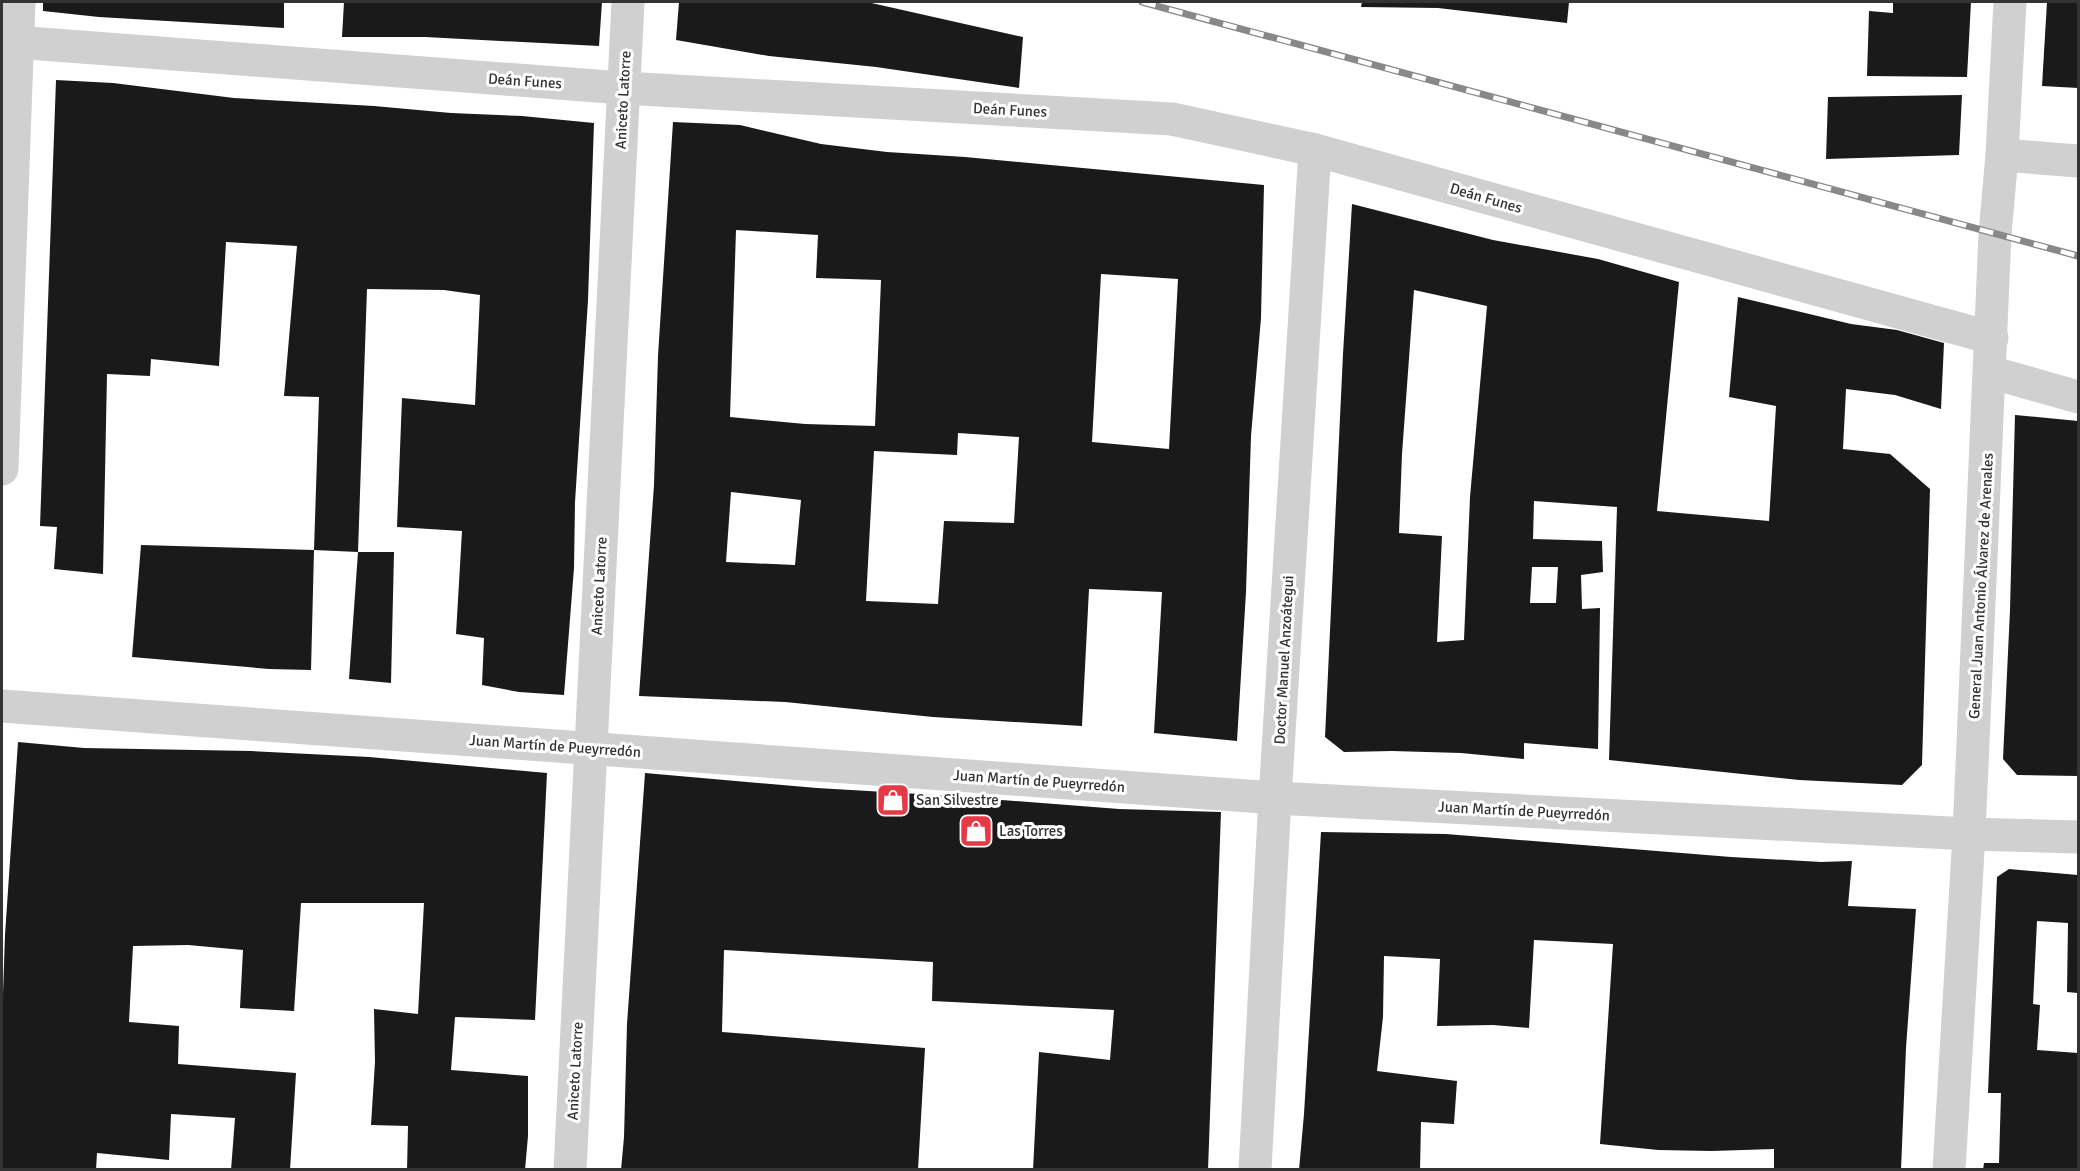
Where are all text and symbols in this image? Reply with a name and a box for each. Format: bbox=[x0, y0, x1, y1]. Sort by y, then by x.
street label: Aniceto Latorre bbox=[611, 50, 635, 150]
street label: Deán Funes bbox=[487, 69, 563, 93]
street label: Deán Funes bbox=[972, 99, 1048, 121]
street label: Deán Funes bbox=[1448, 179, 1525, 217]
street label: General Juan Antonio Álvarez de Arenales bbox=[1964, 452, 1997, 719]
street label: Aniceto Latorre bbox=[587, 536, 611, 636]
street label: Doctor Manuel Anzoátegui bbox=[1271, 575, 1297, 745]
street label: Juan Martín de Pueyrredón bbox=[468, 731, 642, 761]
street label: Juan Martín de Pueyrredón bbox=[952, 766, 1126, 796]
shop icon: San Silvestre bbox=[875, 782, 911, 818]
place label: San Silvestre bbox=[916, 791, 999, 809]
street label: Juan Martín de Pueyrredón bbox=[1438, 798, 1610, 824]
shop icon: Las Torres bbox=[958, 813, 994, 849]
place label: Las Torres bbox=[999, 822, 1063, 840]
street label: Aniceto Latorre bbox=[563, 1021, 587, 1121]

